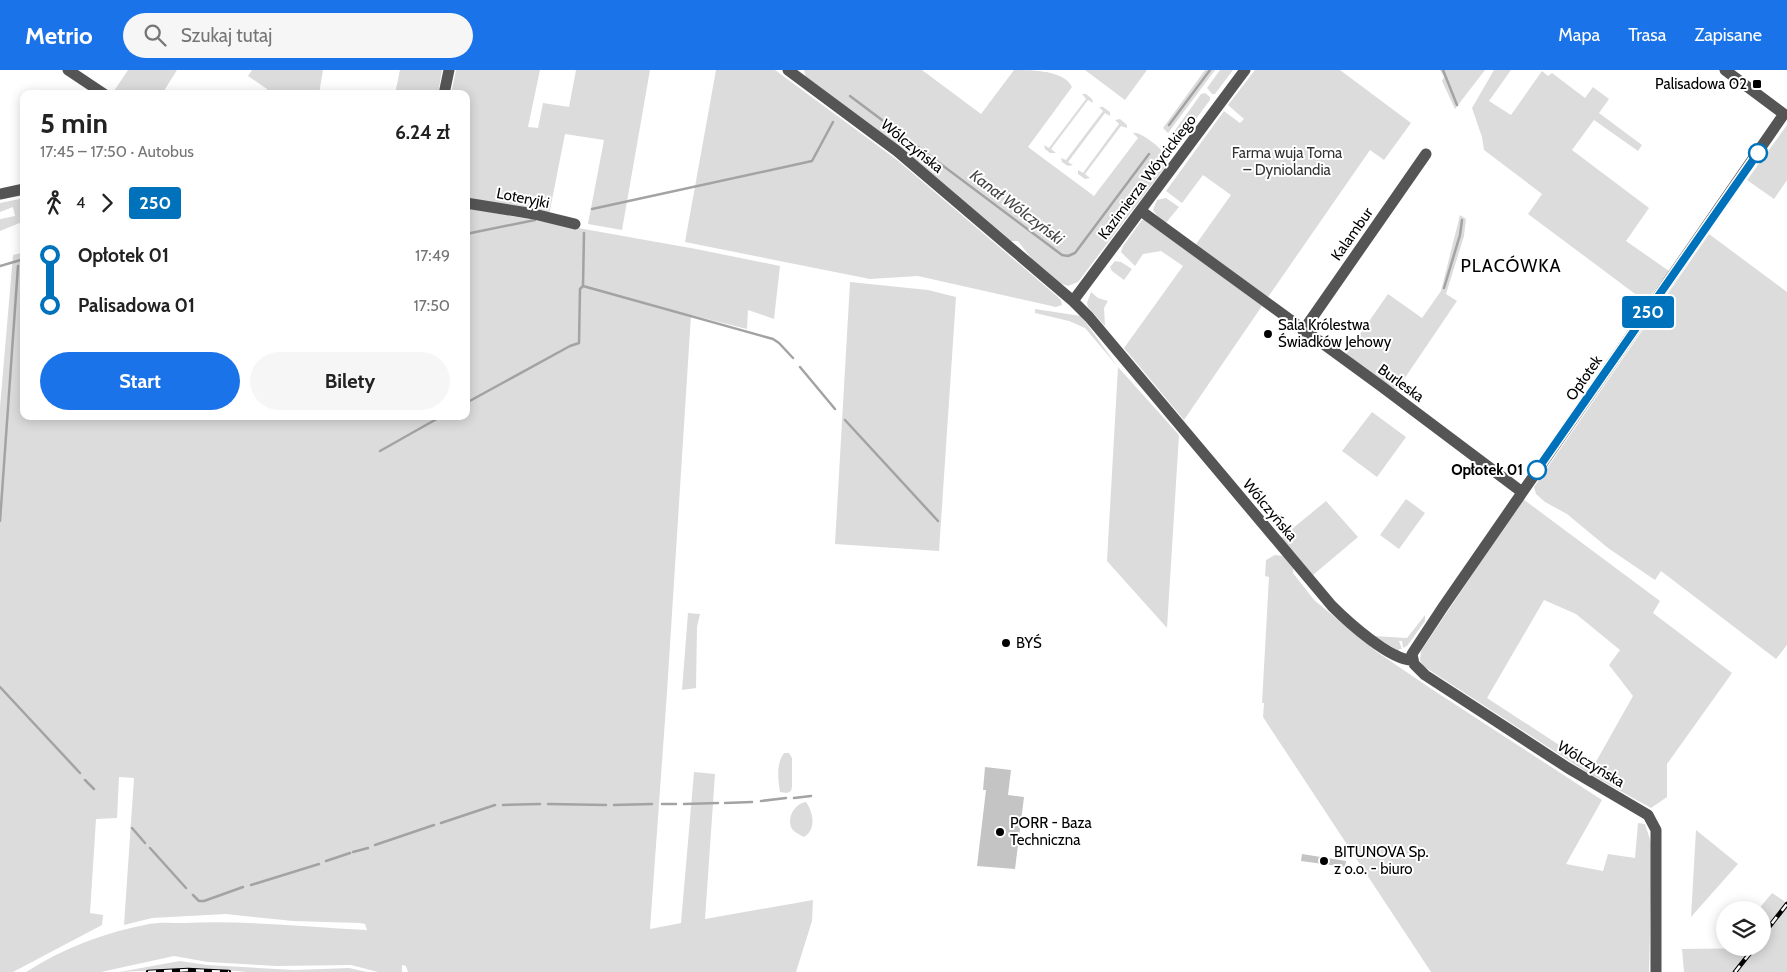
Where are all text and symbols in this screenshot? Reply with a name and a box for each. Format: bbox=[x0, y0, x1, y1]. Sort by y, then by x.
search box bbox=[123, 13, 473, 58]
text: Metrio bbox=[25, 21, 93, 50]
icon: search bbox=[141, 21, 169, 49]
text: Szukaj tutaj bbox=[181, 24, 272, 47]
text: Mapa bbox=[1558, 24, 1600, 46]
text: Trasa bbox=[1628, 24, 1666, 46]
text: Zapisane bbox=[1694, 24, 1762, 46]
place label: Palisadowa 02 bbox=[1655, 75, 1747, 93]
marker: Palisadowa 02 bbox=[1751, 78, 1763, 90]
text: 5 min bbox=[40, 106, 108, 140]
street label: Kazimierza Wóycickiego bbox=[1094, 111, 1200, 243]
street label: Wólczyńska bbox=[877, 115, 948, 177]
text: 6.24 zł bbox=[395, 121, 450, 144]
text: 17:45 – 17:50 · Autobus bbox=[40, 142, 194, 161]
unlabelled marker bbox=[1748, 143, 1768, 163]
park label: Farma wuja Toma – Dyniolandia bbox=[1232, 144, 1343, 179]
water label: Kanał Wólczyński bbox=[966, 166, 1068, 249]
street label: Loteryjki bbox=[495, 184, 551, 212]
icon: walk bbox=[40, 189, 68, 217]
icon: forward bbox=[93, 189, 121, 217]
text: 250 bbox=[139, 192, 171, 214]
text: 4 bbox=[76, 193, 85, 212]
street label: Kalambur bbox=[1327, 204, 1377, 264]
text: Opłotek 01 bbox=[78, 244, 169, 267]
text: 17:49 bbox=[415, 246, 450, 265]
district label: PLACÓWKA bbox=[1460, 255, 1562, 277]
text: Palisadowa 01 bbox=[78, 294, 195, 317]
text: 17:50 bbox=[414, 296, 450, 315]
line badge: 250 bbox=[1619, 296, 1677, 328]
text: 250 bbox=[1632, 301, 1664, 323]
place label: Sala Królestwa Świadków Jehowy bbox=[1278, 316, 1392, 351]
marker: Sala Królestwa Świadków Jehowy bbox=[1262, 328, 1274, 340]
button: Start bbox=[40, 352, 240, 410]
button: Bilety bbox=[250, 352, 450, 410]
street label: Opłotek bbox=[1562, 352, 1606, 404]
street label: Burleska bbox=[1374, 360, 1428, 406]
marker: Opłotek 01 bbox=[1527, 460, 1547, 480]
place label: Opłotek 01 bbox=[1451, 461, 1523, 479]
street label: Wólczyńska bbox=[1239, 475, 1302, 545]
place label: BYŚ bbox=[1016, 633, 1042, 652]
marker: BYŚ bbox=[1000, 637, 1012, 649]
street label: Wólczyńska bbox=[1554, 737, 1629, 791]
place label: PORR - Baza Techniczna bbox=[1010, 814, 1093, 849]
marker: PORR - Baza Techniczna bbox=[994, 826, 1006, 838]
place label: BITUNOVA Sp. z o.o. - biuro bbox=[1334, 843, 1429, 878]
marker: BITUNOVA Sp. z o.o. - biuro bbox=[1318, 855, 1330, 867]
map controls bbox=[1716, 901, 1771, 956]
button: layers bbox=[1716, 901, 1771, 956]

